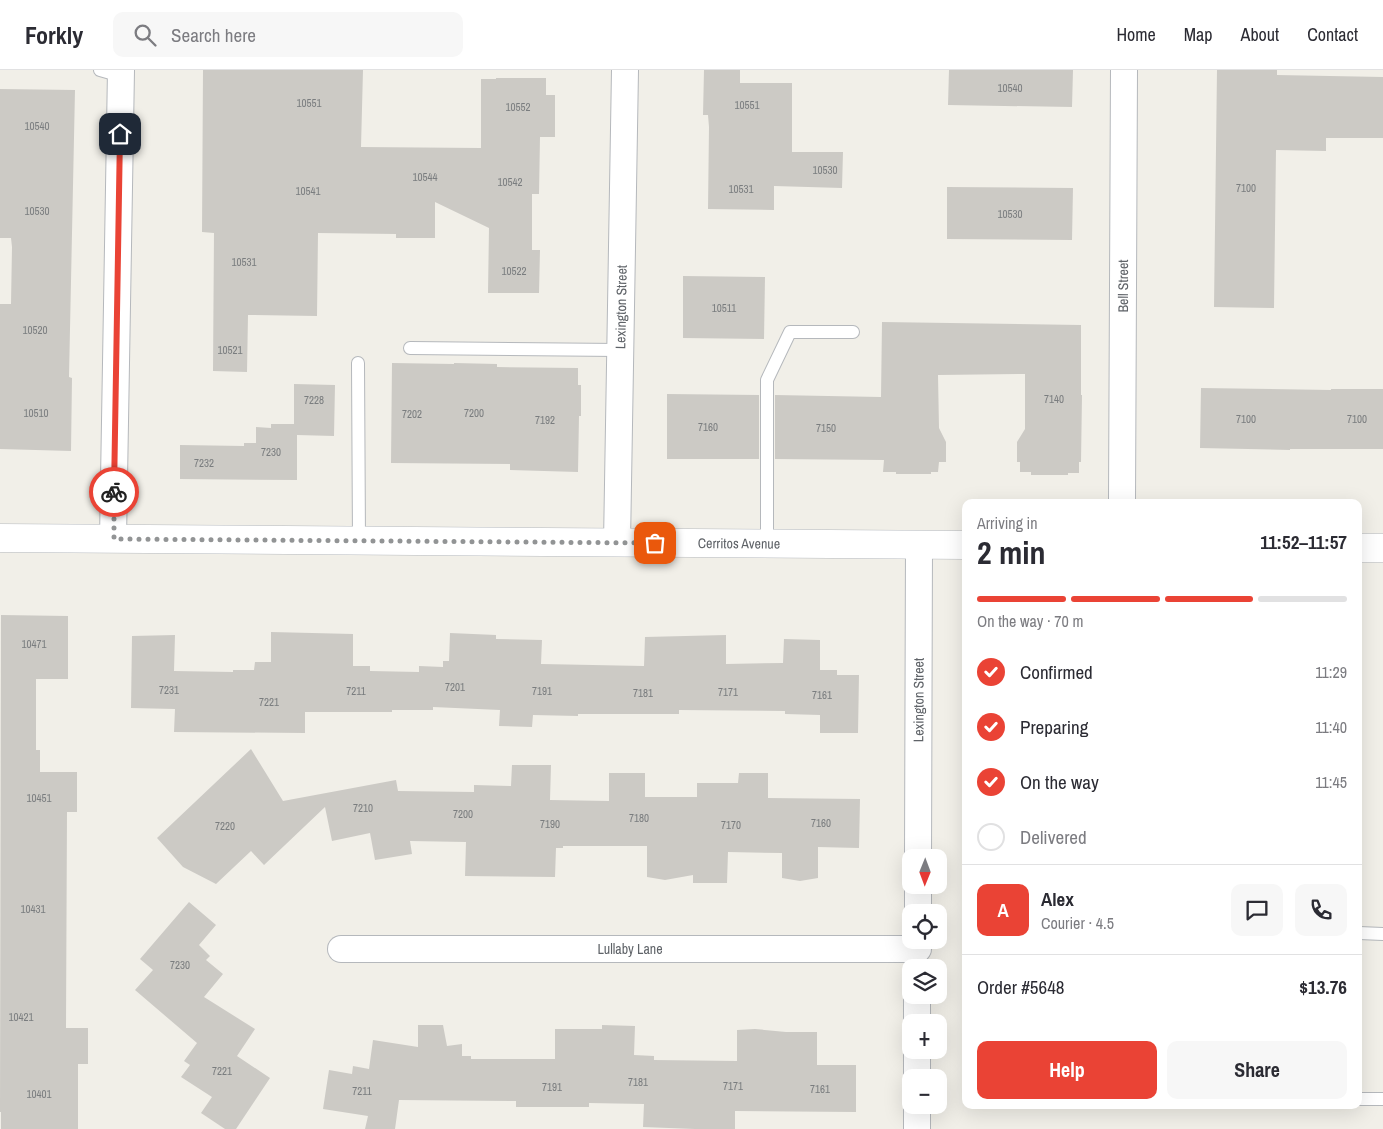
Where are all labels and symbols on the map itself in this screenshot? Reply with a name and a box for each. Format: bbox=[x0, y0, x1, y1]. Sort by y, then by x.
house number: 10540 bbox=[997, 81, 1023, 95]
house number: 10551 bbox=[296, 96, 322, 110]
house number: 10551 bbox=[734, 98, 760, 112]
house number: 10552 bbox=[505, 100, 531, 114]
pin bbox=[99, 113, 141, 155]
house number: 10540 bbox=[24, 119, 50, 133]
house number: 10530 bbox=[812, 163, 838, 177]
house number: 10544 bbox=[412, 170, 438, 184]
house number: 10542 bbox=[497, 175, 523, 189]
house number: 7100 bbox=[1236, 181, 1256, 195]
house number: 10531 bbox=[728, 182, 754, 196]
house number: 10541 bbox=[295, 184, 321, 198]
house number: 10530 bbox=[24, 204, 50, 218]
house number: 10530 bbox=[997, 207, 1023, 221]
house number: 10531 bbox=[231, 255, 257, 269]
street label: Bell Street bbox=[1114, 259, 1132, 313]
house number: 10522 bbox=[501, 264, 527, 278]
street label: Lexington Street bbox=[611, 265, 631, 349]
house number: 10511 bbox=[712, 301, 736, 315]
house number: 10520 bbox=[22, 323, 48, 337]
house number: 10521 bbox=[217, 343, 243, 357]
house number: 7140 bbox=[1044, 392, 1064, 406]
house number: 7228 bbox=[304, 393, 324, 407]
house number: 10510 bbox=[23, 406, 49, 420]
house number: 7200 bbox=[464, 406, 484, 420]
house number: 7202 bbox=[402, 407, 422, 421]
house number: 7100 bbox=[1236, 412, 1256, 426]
house number: 7100 bbox=[1347, 412, 1367, 426]
house number: 7192 bbox=[535, 413, 555, 427]
house number: 7160 bbox=[698, 420, 718, 434]
house number: 7150 bbox=[816, 421, 836, 435]
house number: 7230 bbox=[261, 445, 281, 459]
house number: 7232 bbox=[194, 456, 214, 470]
courier bbox=[89, 467, 139, 517]
pin bbox=[634, 522, 676, 564]
street label: Cerritos Avenue bbox=[698, 534, 780, 553]
house number: 10471 bbox=[21, 637, 47, 651]
street label: Lexington Street bbox=[909, 658, 928, 742]
house number: 7201 bbox=[445, 680, 465, 694]
house number: 7231 bbox=[159, 683, 179, 697]
house number: 7211 bbox=[346, 684, 366, 698]
house number: 7191 bbox=[532, 684, 552, 698]
house number: 7171 bbox=[718, 685, 738, 699]
house number: 7181 bbox=[633, 686, 653, 700]
house number: 7161 bbox=[812, 688, 832, 702]
house number: 7221 bbox=[259, 695, 279, 709]
house number: 10451 bbox=[26, 791, 52, 805]
house number: 7210 bbox=[353, 801, 373, 815]
house number: 7200 bbox=[453, 807, 473, 821]
house number: 7180 bbox=[629, 811, 649, 825]
house number: 7160 bbox=[811, 816, 831, 830]
house number: 7190 bbox=[540, 817, 560, 831]
house number: 7170 bbox=[721, 818, 741, 832]
house number: 7220 bbox=[215, 819, 235, 833]
north arrow bbox=[902, 849, 948, 894]
house number: 10431 bbox=[20, 902, 46, 916]
street label: Lullaby Lane bbox=[597, 940, 663, 958]
house number: 7230 bbox=[170, 958, 190, 972]
house number: 10421 bbox=[8, 1010, 34, 1024]
house number: 7221 bbox=[212, 1064, 232, 1078]
house number: 7181 bbox=[628, 1075, 648, 1089]
house number: 7171 bbox=[723, 1079, 743, 1093]
house number: 7191 bbox=[542, 1080, 562, 1094]
house number: 7161 bbox=[810, 1082, 830, 1096]
house number: 7211 bbox=[352, 1084, 372, 1098]
house number: 10401 bbox=[26, 1087, 52, 1101]

